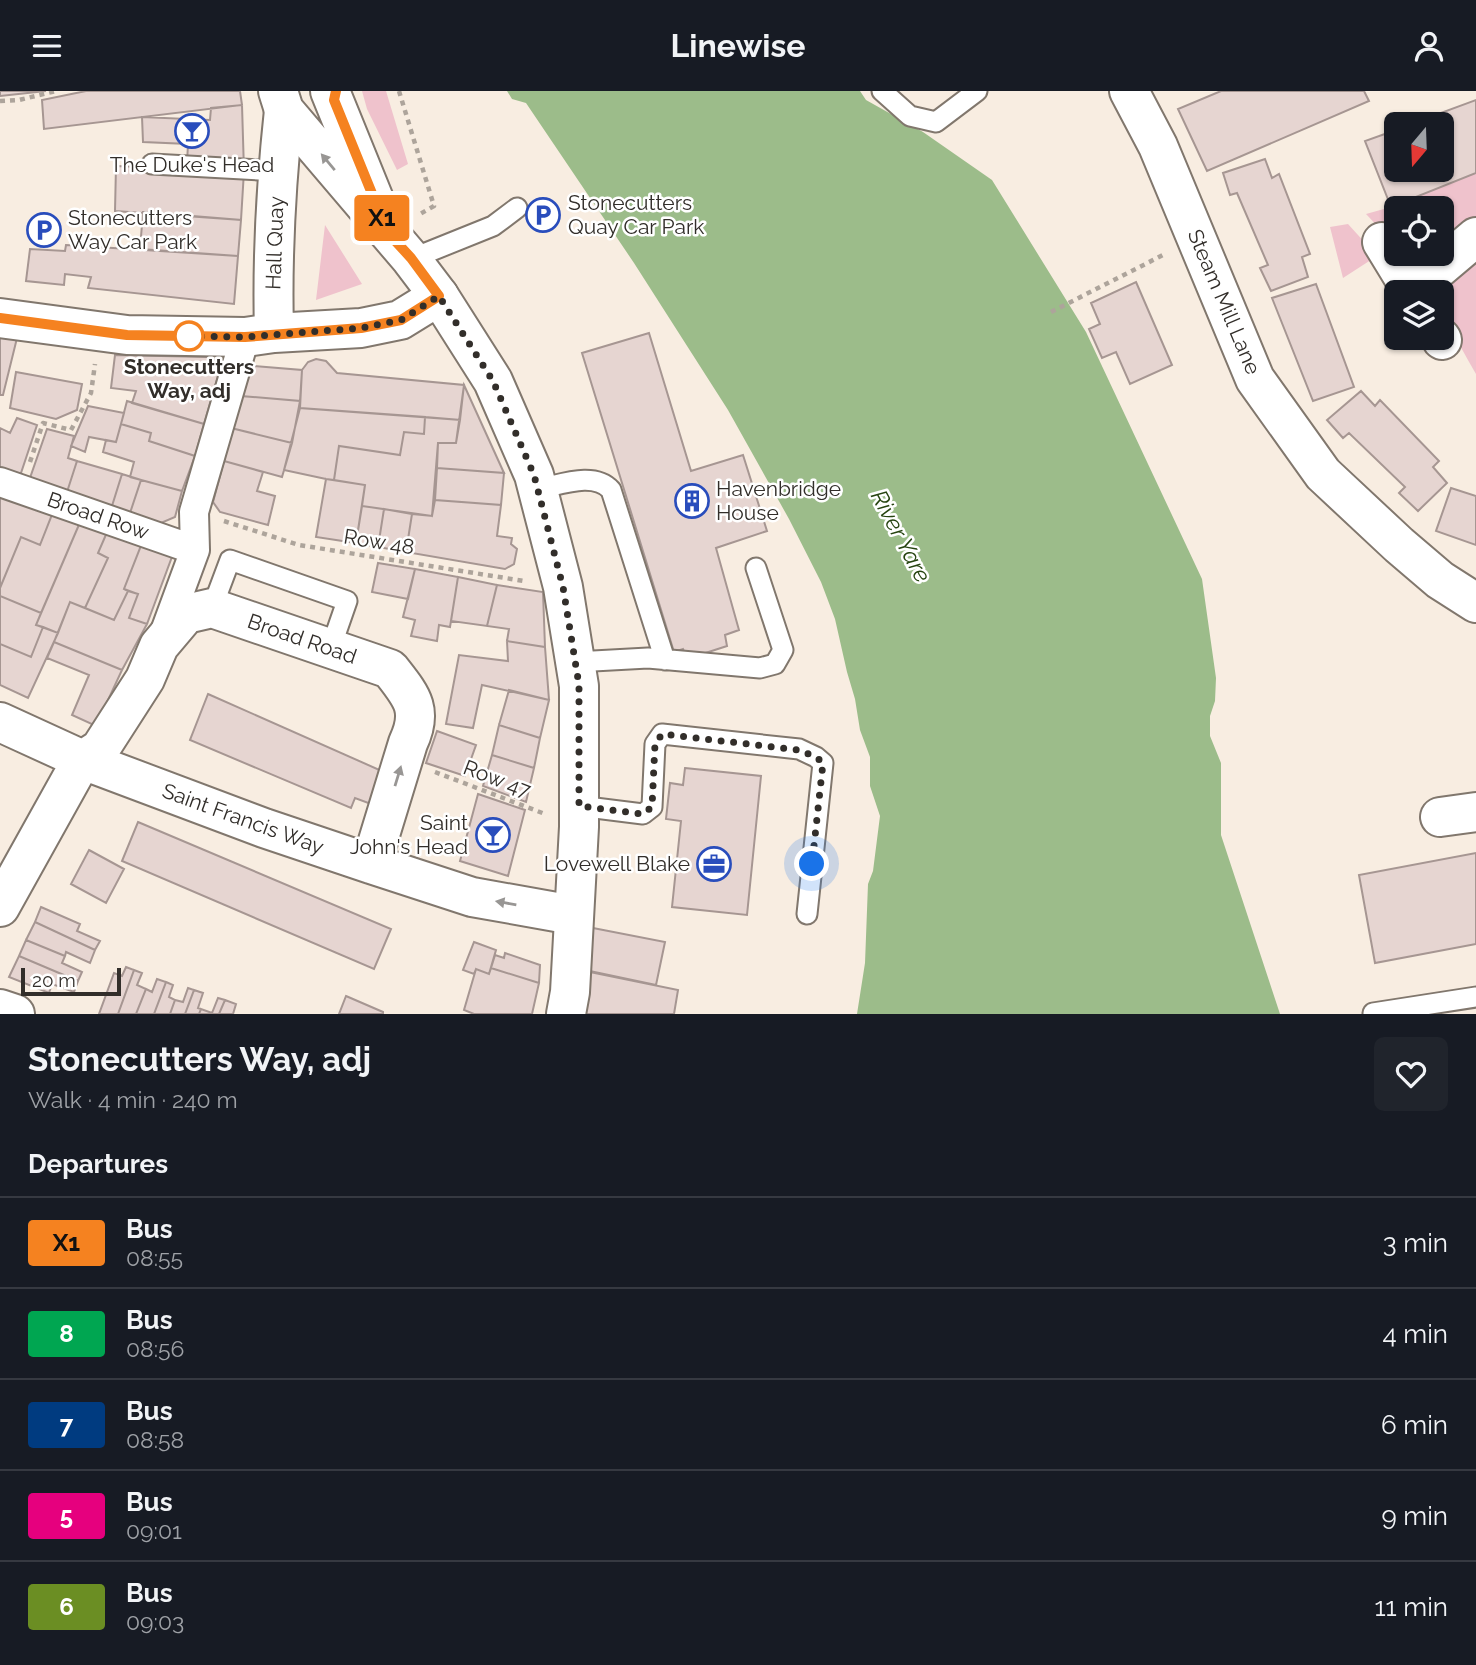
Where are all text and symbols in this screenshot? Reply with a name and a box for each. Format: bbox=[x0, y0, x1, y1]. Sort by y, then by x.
icon: menu bbox=[28, 27, 66, 65]
text: Linewise bbox=[671, 27, 805, 64]
icon: person bbox=[1410, 27, 1448, 65]
bar icon: The Duke's Head bbox=[173, 112, 211, 150]
north arrow bbox=[1384, 112, 1454, 182]
map controls bbox=[1384, 112, 1454, 350]
place label: The Duke's Head bbox=[110, 152, 274, 177]
one-way arrow bbox=[320, 153, 336, 171]
place label: Stonecutters Quay Car Park bbox=[568, 190, 704, 239]
line badge: X1 bbox=[350, 195, 414, 241]
street label: Hall Quay bbox=[260, 196, 289, 290]
parking icon: Stonecutters Quay Car Park bbox=[524, 196, 562, 234]
button: locate bbox=[1384, 196, 1454, 266]
text: X1 bbox=[368, 203, 396, 232]
place label: Stonecutters Way Car Park bbox=[68, 205, 197, 254]
parking icon: Stonecutters Way Car Park bbox=[25, 211, 63, 249]
street label: Steam Mill Lane bbox=[1183, 225, 1266, 378]
button: layers bbox=[1384, 280, 1454, 350]
marker: Stonecutters Way, adj bbox=[174, 321, 204, 351]
place label: Stonecutters Way, adj bbox=[124, 354, 254, 403]
place label: Havenbridge House bbox=[716, 476, 841, 525]
building icon: Havenbridge House bbox=[673, 482, 711, 520]
water label: River Yare bbox=[866, 485, 937, 587]
street label: Broad Row bbox=[44, 486, 152, 545]
street label: Row 48 bbox=[342, 524, 416, 559]
street label: Broad Road bbox=[244, 608, 360, 669]
street label: Row 47 bbox=[460, 754, 535, 803]
one-way arrow bbox=[394, 765, 404, 786]
street label: Saint Francis Way bbox=[159, 778, 327, 859]
place label: Saint John's Head bbox=[350, 810, 468, 859]
bar icon: Saint John's Head bbox=[474, 816, 512, 854]
office icon: Lovewell Blake bbox=[695, 845, 733, 883]
your location bbox=[794, 846, 829, 881]
place label: Lovewell Blake bbox=[544, 851, 690, 876]
one-way arrow bbox=[495, 897, 517, 908]
scale bar bbox=[21, 965, 121, 997]
text: 20 m bbox=[32, 969, 76, 991]
button: heart bbox=[1374, 1037, 1448, 1111]
text: Stonecutters Way, adj bbox=[28, 1040, 371, 1079]
text: Walk · 4 min · 240 m bbox=[28, 1086, 238, 1113]
text: Departures bbox=[28, 1149, 168, 1179]
text: Bus bbox=[126, 1214, 173, 1244]
text: X1 bbox=[53, 1228, 80, 1257]
text: 3 min bbox=[1383, 1228, 1448, 1258]
text: 08:55 bbox=[126, 1244, 183, 1271]
text: Bus bbox=[126, 1305, 173, 1335]
text: 8 bbox=[59, 1319, 74, 1348]
text: 4 min bbox=[1382, 1319, 1448, 1349]
text: 08:56 bbox=[126, 1335, 184, 1362]
text: Bus bbox=[126, 1396, 173, 1426]
text: 7 bbox=[60, 1410, 73, 1439]
text: 6 min bbox=[1381, 1410, 1448, 1440]
text: 08:58 bbox=[126, 1426, 184, 1453]
text: Bus bbox=[126, 1487, 173, 1517]
text: 5 bbox=[60, 1501, 73, 1530]
text: 9 min bbox=[1381, 1501, 1448, 1531]
text: 09:01 bbox=[126, 1517, 182, 1544]
text: Bus bbox=[126, 1578, 173, 1608]
text: 6 bbox=[59, 1592, 74, 1621]
text: 11 min bbox=[1374, 1592, 1448, 1622]
text: 09:03 bbox=[126, 1608, 184, 1635]

